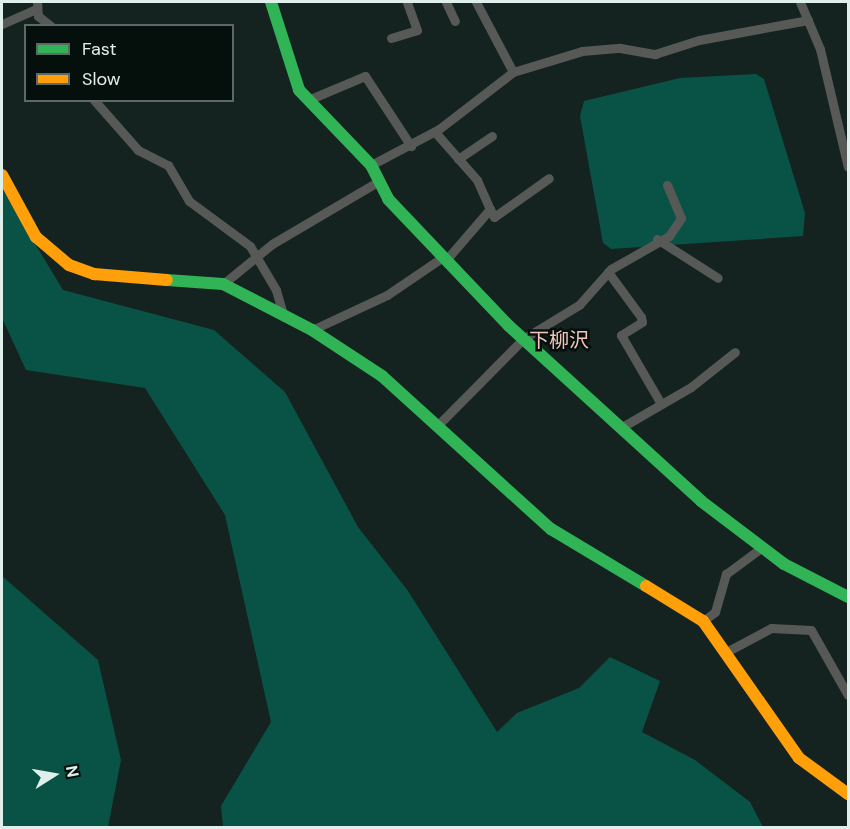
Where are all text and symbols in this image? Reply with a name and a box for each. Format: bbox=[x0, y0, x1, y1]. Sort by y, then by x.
legend bbox=[24, 24, 234, 102]
text: Fast bbox=[82, 37, 117, 61]
text: Slow bbox=[82, 67, 121, 91]
district label: 下柳沢 bbox=[529, 328, 589, 352]
north arrow bbox=[24, 745, 84, 805]
text: N bbox=[61, 764, 84, 779]

